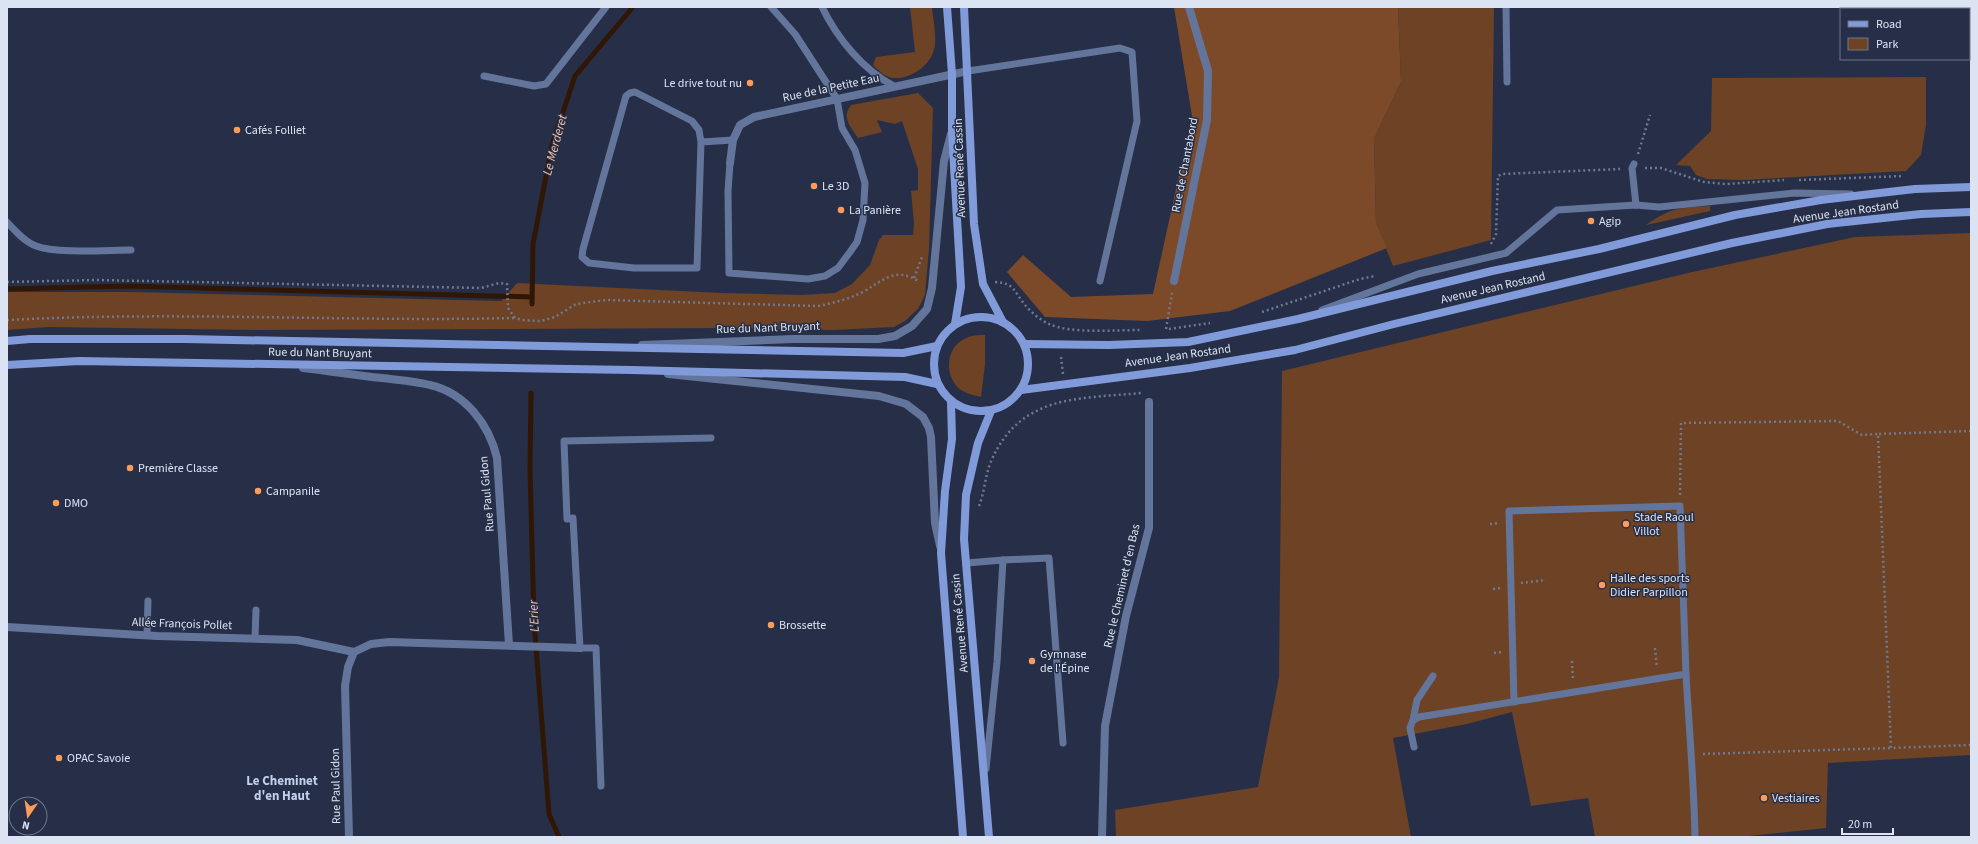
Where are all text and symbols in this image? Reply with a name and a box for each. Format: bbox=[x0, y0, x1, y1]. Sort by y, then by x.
legend bbox=[1840, 8, 1970, 60]
text: Road bbox=[1876, 16, 1902, 33]
text: Park bbox=[1876, 36, 1898, 53]
street label: Rue de la Petite Eau bbox=[781, 69, 881, 107]
place label: Le drive tout nu bbox=[664, 75, 742, 92]
marker: Le drive tout nu bbox=[745, 78, 755, 88]
water label: Le Merderet bbox=[538, 112, 572, 177]
street label: Rue de Chantabord bbox=[1167, 116, 1203, 214]
street label: Avenue René Cassin bbox=[950, 118, 970, 218]
place label: Cafés Folliet bbox=[245, 122, 306, 139]
marker: Cafés Folliet bbox=[232, 125, 242, 135]
place label: Le 3D bbox=[822, 178, 849, 195]
marker: Le 3D bbox=[809, 181, 819, 191]
street label: Avenue Jean Rostand bbox=[1792, 196, 1900, 228]
place label: La Panière bbox=[849, 202, 901, 219]
marker: La Panière bbox=[836, 205, 846, 215]
place label: Agip bbox=[1599, 213, 1622, 230]
marker: Agip bbox=[1586, 216, 1596, 226]
street label: Avenue Jean Rostand bbox=[1439, 268, 1547, 308]
street label: Rue du Nant Bruyant bbox=[716, 318, 820, 338]
street label: Avenue Jean Rostand bbox=[1124, 340, 1232, 372]
street label: Rue du Nant Bruyant bbox=[268, 344, 372, 362]
street label: Rue Paul Gidon bbox=[475, 455, 499, 533]
place label: Première Classe bbox=[138, 460, 218, 477]
marker: Première Classe bbox=[125, 463, 135, 473]
place label: Campanile bbox=[266, 483, 320, 500]
marker: Campanile bbox=[253, 486, 263, 496]
place label: DMO bbox=[64, 495, 88, 512]
marker: DMO bbox=[51, 498, 61, 508]
place label: Stade Raoul Villot bbox=[1634, 509, 1694, 540]
marker: Stade Raoul Villot bbox=[1621, 519, 1631, 529]
street label: Rue le Cheminet d'en Bas bbox=[1099, 522, 1145, 650]
place label: Halle des sports Didier Parpillon bbox=[1610, 570, 1690, 601]
street label: Avenue René Cassin bbox=[947, 573, 973, 673]
marker: Halle des sports Didier Parpillon bbox=[1597, 580, 1607, 590]
water label: L'Erier bbox=[524, 599, 544, 632]
street label: Allée François Pollet bbox=[132, 614, 232, 634]
place label: Brossette bbox=[779, 617, 826, 634]
marker: Brossette bbox=[766, 620, 776, 630]
place label: Gymnase de l'Épine bbox=[1040, 646, 1090, 677]
marker: Gymnase de l'Épine bbox=[1027, 656, 1037, 666]
street label: Rue Paul Gidon bbox=[327, 748, 345, 824]
place label: OPAC Savoie bbox=[67, 750, 130, 767]
marker: OPAC Savoie bbox=[54, 753, 64, 763]
district label: Le Cheminet d'en Haut bbox=[246, 772, 318, 805]
place label: Vestiaires bbox=[1772, 790, 1820, 807]
marker: Vestiaires bbox=[1759, 793, 1769, 803]
north arrow bbox=[8, 796, 48, 836]
scale bar bbox=[1842, 810, 1893, 836]
text: 20 m bbox=[1848, 816, 1872, 833]
text: N bbox=[21, 817, 31, 833]

